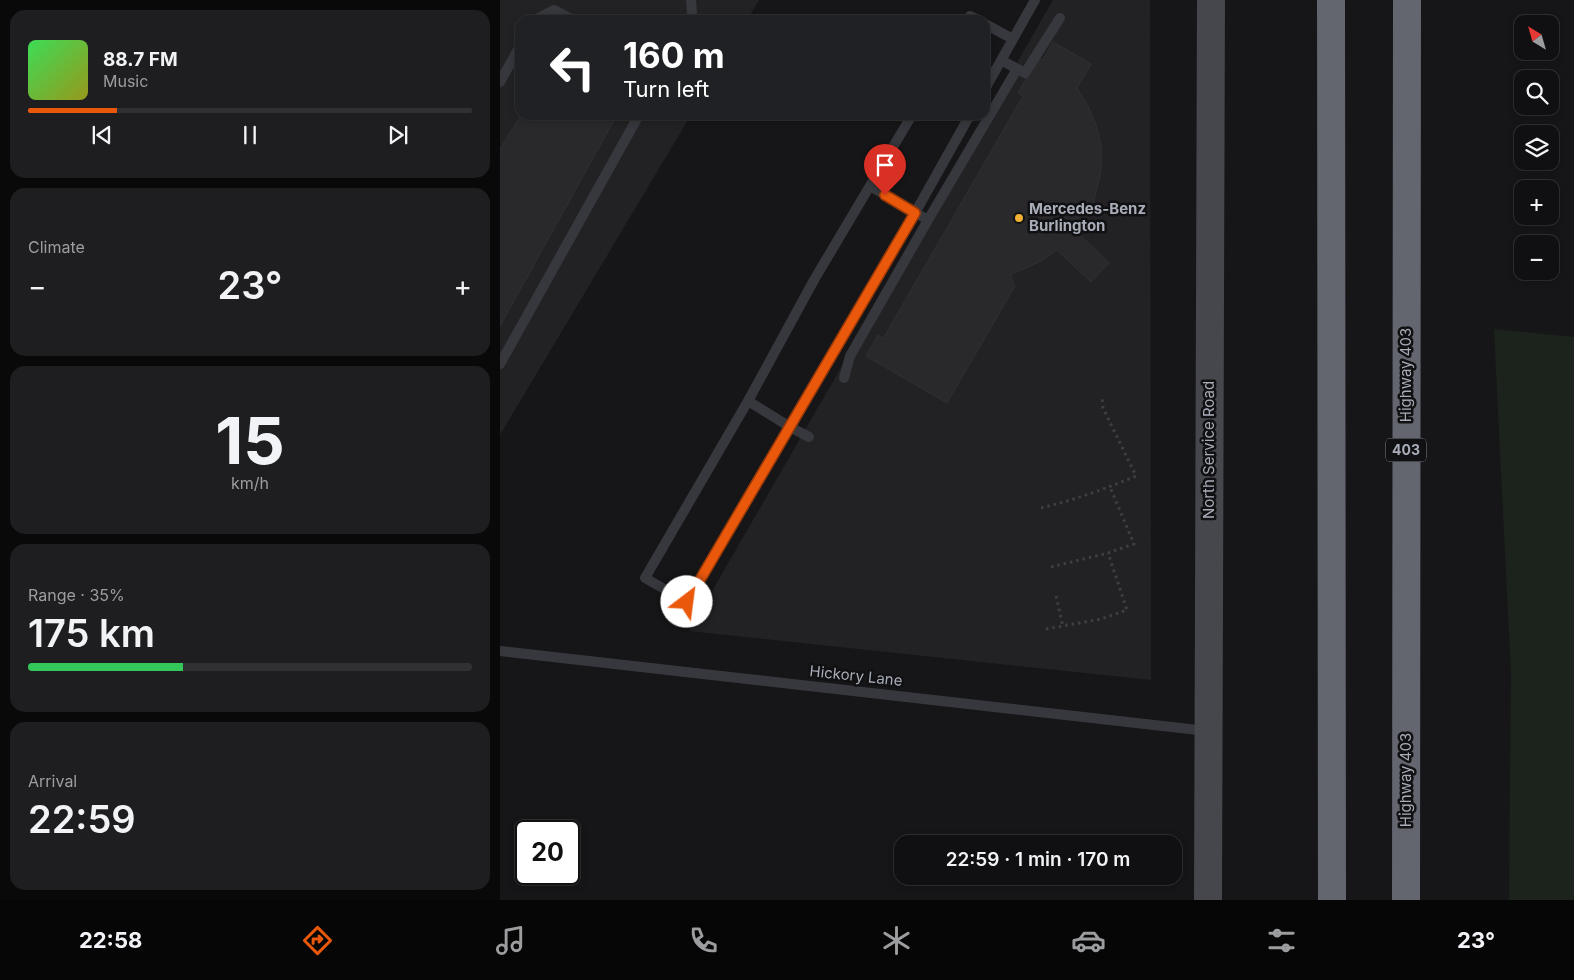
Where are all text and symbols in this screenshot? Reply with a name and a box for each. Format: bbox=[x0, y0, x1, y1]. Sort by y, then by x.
north arrow bbox=[1514, 15, 1559, 60]
map controls bbox=[1514, 15, 1559, 280]
text: 160 m bbox=[623, 34, 725, 76]
icon: left bbox=[540, 35, 605, 100]
text: 88.7 FM bbox=[103, 48, 178, 71]
button: search bbox=[1514, 70, 1559, 115]
text: Music bbox=[103, 71, 148, 91]
text: Turn left bbox=[623, 76, 709, 102]
icon: previous bbox=[88, 121, 116, 149]
icon: pause bbox=[236, 121, 264, 149]
icon: next bbox=[384, 121, 412, 149]
button: layers bbox=[1514, 125, 1559, 170]
pin bbox=[864, 144, 906, 195]
icon: arrive bbox=[871, 151, 899, 179]
button: + bbox=[1514, 180, 1559, 225]
place label: Mercedes-Benz Burlington bbox=[1029, 199, 1146, 235]
marker: Mercedes-Benz Burlington bbox=[1013, 212, 1025, 224]
button: − bbox=[1514, 235, 1559, 280]
text: Climate bbox=[28, 237, 85, 257]
text: 23° bbox=[218, 262, 282, 308]
text: − bbox=[28, 269, 47, 303]
text: + bbox=[453, 269, 472, 303]
street label: Highway 403 bbox=[1396, 328, 1415, 422]
street label: North Service Road bbox=[1199, 381, 1218, 519]
text: 15 bbox=[215, 401, 285, 480]
road number: 403 bbox=[1386, 438, 1426, 462]
text: km/h bbox=[231, 473, 269, 493]
position arrow bbox=[660, 575, 712, 627]
text: Range · 35% bbox=[28, 585, 125, 605]
text: 175 km bbox=[28, 610, 155, 656]
street label: Hickory Lane bbox=[809, 661, 903, 690]
street label: Highway 403 bbox=[1396, 733, 1415, 827]
text: Arrival bbox=[28, 771, 77, 791]
text: 22:59 bbox=[28, 796, 136, 842]
speed limit sign: 20 bbox=[515, 820, 580, 885]
text: 22:59 · 1 min · 170 m bbox=[946, 848, 1130, 871]
icon: directions bbox=[300, 923, 335, 958]
icon: music bbox=[493, 923, 528, 958]
icon: phone bbox=[686, 923, 721, 958]
icon: climate bbox=[879, 923, 914, 958]
icon: car bbox=[1071, 923, 1106, 958]
icon: filters bbox=[1264, 923, 1299, 958]
text: 22:58 bbox=[79, 927, 142, 953]
text: 23° bbox=[1457, 927, 1495, 953]

